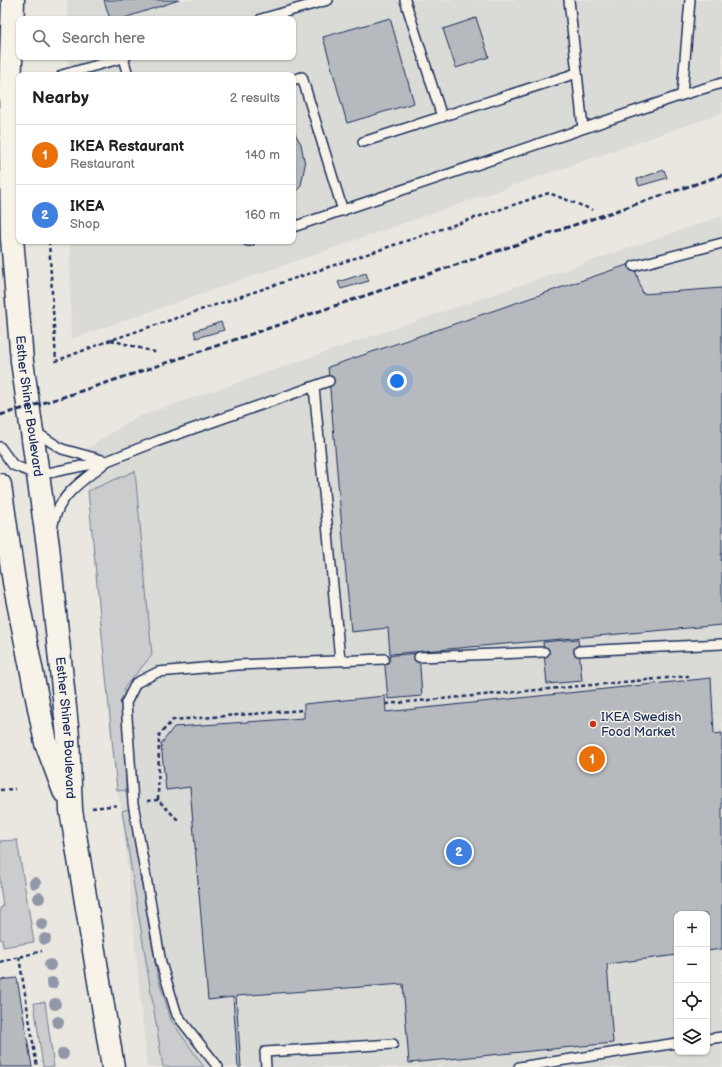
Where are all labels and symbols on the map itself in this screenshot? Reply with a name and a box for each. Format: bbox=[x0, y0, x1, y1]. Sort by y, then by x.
street label: Esther Shiner Boulevard bbox=[12, 335, 46, 478]
your location bbox=[387, 371, 407, 391]
street label: Esther Shiner Boulevard bbox=[52, 656, 79, 799]
place label: IKEA Swedish Food Market bbox=[601, 709, 682, 740]
marker: IKEA Swedish Food Market bbox=[588, 719, 598, 729]
pin: 1 bbox=[579, 744, 605, 774]
pin: 2 bbox=[446, 837, 472, 867]

